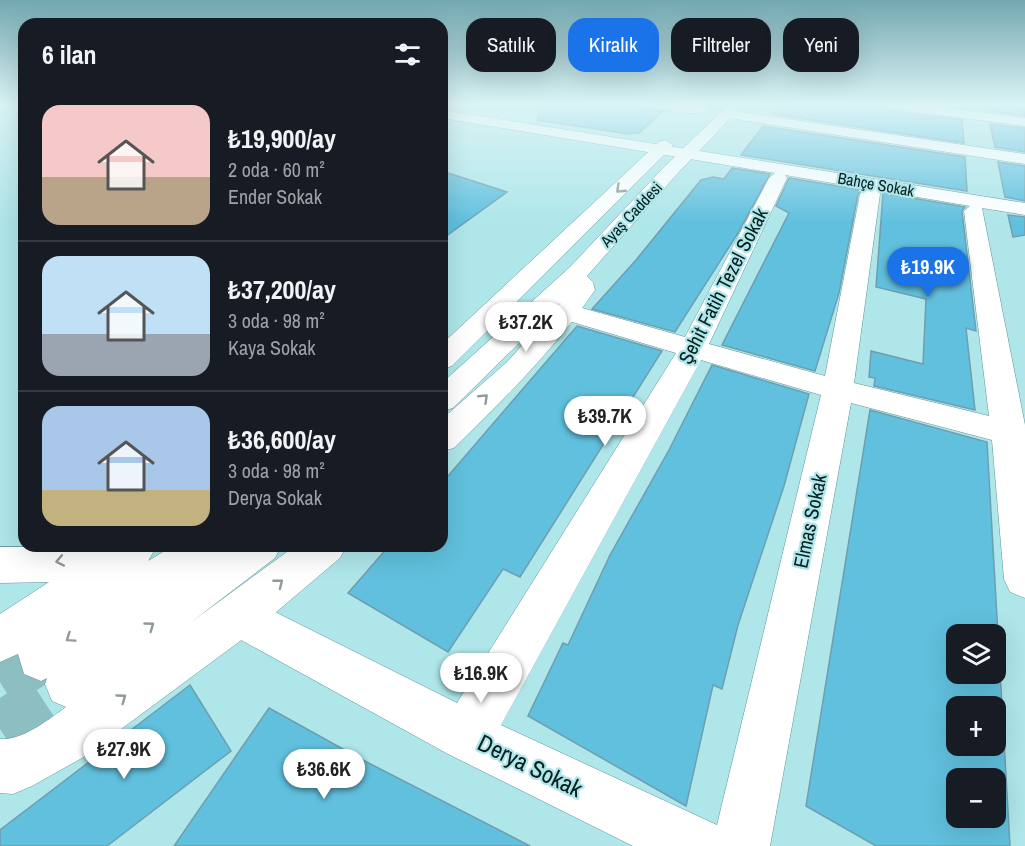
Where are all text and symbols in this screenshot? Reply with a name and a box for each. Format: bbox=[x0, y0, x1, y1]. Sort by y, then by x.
chip: Satılık bbox=[466, 18, 556, 72]
chip: Kiralık bbox=[568, 18, 659, 72]
chip: Filtreler bbox=[671, 18, 771, 72]
chip: Yeni bbox=[783, 18, 859, 72]
text: 6 ilan bbox=[42, 37, 97, 72]
icon: filters bbox=[391, 38, 424, 71]
text: ₺19,900/ay bbox=[228, 121, 336, 156]
icon: home bbox=[90, 129, 162, 201]
text: 2 oda · 60 m² bbox=[228, 156, 325, 183]
street label: Bahçe Sokak bbox=[836, 166, 916, 202]
street label: Ayaş Caddesi bbox=[594, 177, 667, 252]
one-way arrow bbox=[617, 182, 628, 193]
text: Ender Sokak bbox=[228, 183, 322, 210]
street label: Şehit Fatih Tezel Sokak bbox=[671, 202, 774, 369]
pin: ₺19.9K bbox=[879, 247, 977, 298]
text: ₺19.9K bbox=[901, 253, 955, 280]
text: ₺37,200/ay bbox=[228, 272, 336, 307]
icon: home bbox=[90, 280, 162, 352]
pin: ₺37.2K bbox=[477, 302, 575, 353]
text: 3 oda · 98 m² bbox=[228, 307, 325, 334]
text: ₺37.2K bbox=[499, 308, 553, 335]
text: Kaya Sokak bbox=[228, 334, 316, 361]
one-way arrow bbox=[477, 395, 488, 406]
pin: ₺39.7K bbox=[556, 396, 654, 447]
text: ₺39.7K bbox=[578, 402, 632, 429]
text: ₺36,600/ay bbox=[228, 422, 336, 457]
icon: home bbox=[90, 430, 162, 502]
text: 3 oda · 98 m² bbox=[228, 457, 325, 484]
street label: Elmas Sokak bbox=[786, 471, 833, 571]
text: Derya Sokak bbox=[228, 484, 322, 511]
one-way arrow bbox=[56, 554, 66, 567]
one-way arrow bbox=[273, 579, 284, 590]
one-way arrow bbox=[144, 622, 155, 633]
map controls bbox=[946, 624, 1006, 828]
button: layers bbox=[946, 624, 1006, 684]
one-way arrow bbox=[66, 630, 77, 641]
pin: ₺16.9K bbox=[432, 653, 530, 704]
text: ₺16.9K bbox=[454, 659, 508, 686]
one-way arrow bbox=[116, 694, 127, 705]
button: + bbox=[946, 696, 1006, 756]
street label: Derya Sokak bbox=[473, 726, 588, 804]
pin: ₺27.9K bbox=[75, 729, 173, 780]
text: ₺27.9K bbox=[97, 735, 151, 762]
pin: ₺36.6K bbox=[275, 749, 373, 800]
text: ₺36.6K bbox=[297, 755, 351, 782]
button: − bbox=[946, 768, 1006, 828]

